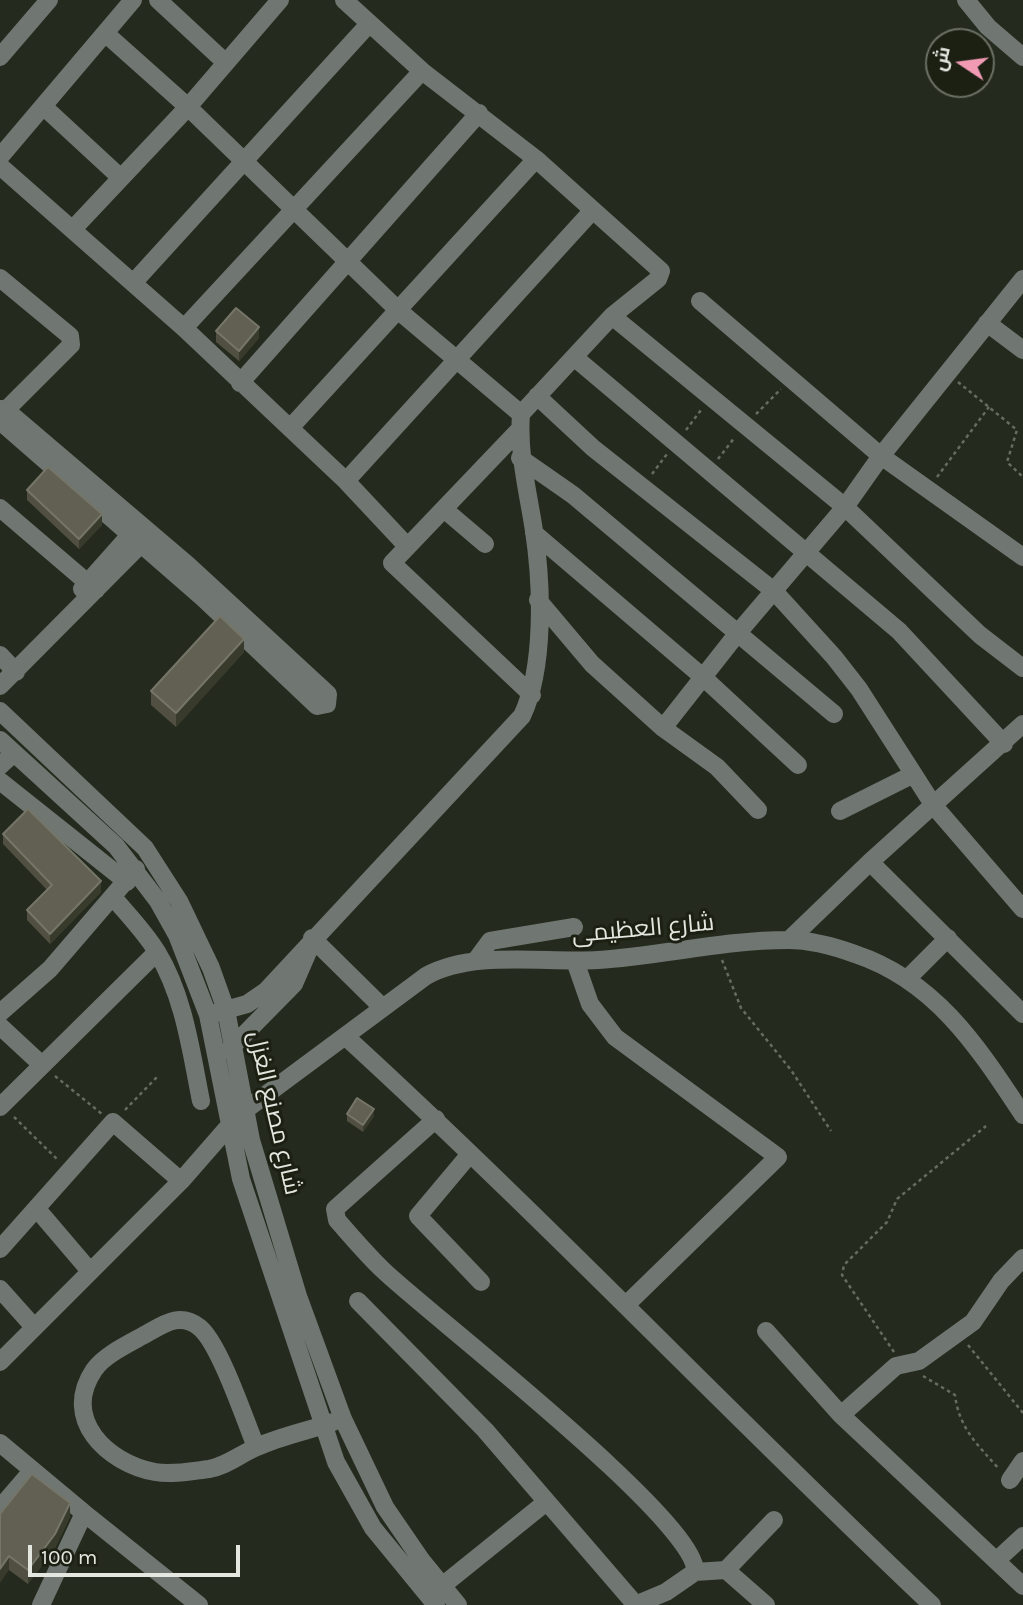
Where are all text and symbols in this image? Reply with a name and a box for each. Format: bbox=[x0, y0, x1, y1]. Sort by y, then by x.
north arrow bbox=[925, 28, 995, 98]
text: ش bbox=[928, 44, 955, 73]
street label: شارع العظيمى bbox=[571, 908, 715, 950]
street label: شارع مصنع الغزل bbox=[241, 1028, 307, 1198]
scale bar bbox=[32, 1532, 243, 1576]
text: 100 m bbox=[41, 1545, 98, 1569]

